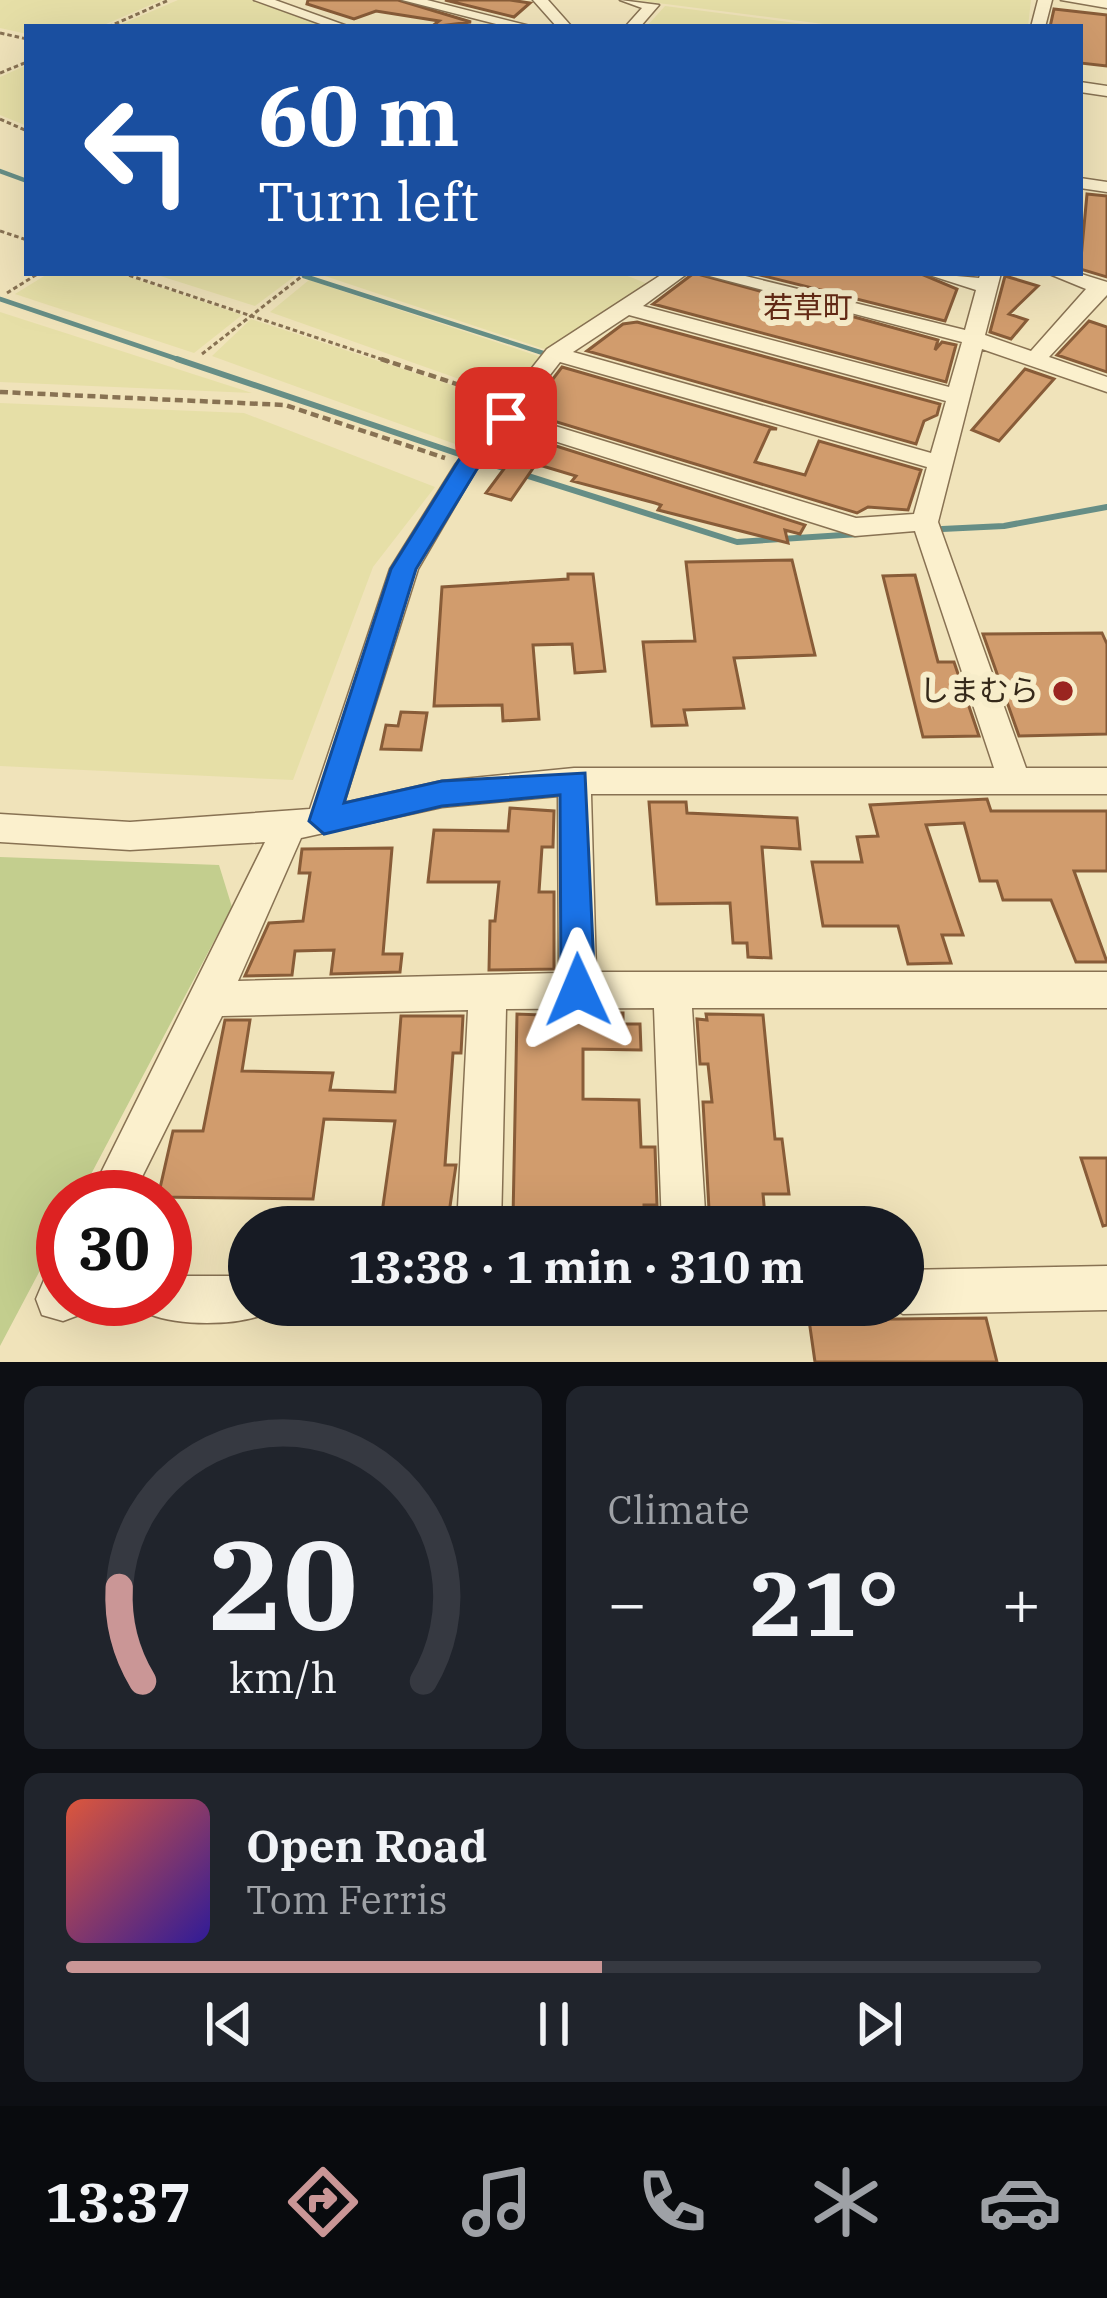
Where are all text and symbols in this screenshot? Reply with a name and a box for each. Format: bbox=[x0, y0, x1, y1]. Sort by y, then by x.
text: 60 m bbox=[258, 60, 460, 169]
icon: left bbox=[60, 72, 216, 228]
text: Turn left bbox=[258, 166, 479, 236]
district label: 若草町 bbox=[763, 287, 853, 326]
pin bbox=[455, 367, 557, 469]
icon: arrive bbox=[473, 385, 539, 451]
place label: しまむら bbox=[919, 670, 1039, 709]
marker: しまむら bbox=[1050, 678, 1076, 704]
position arrow bbox=[515, 927, 641, 1053]
speed limit sign: 30 bbox=[36, 1170, 192, 1326]
text: 13:38 · 1 min · 310 m bbox=[348, 1237, 804, 1295]
text: Climate bbox=[608, 1484, 750, 1535]
text: 20 bbox=[208, 1502, 358, 1664]
text: 21° bbox=[749, 1544, 899, 1661]
text: − bbox=[608, 1559, 647, 1645]
text: + bbox=[1001, 1559, 1041, 1645]
text: km/h bbox=[229, 1648, 337, 1704]
text: Open Road bbox=[246, 1816, 487, 1874]
text: Tom Ferris bbox=[246, 1874, 448, 1925]
icon: previous bbox=[196, 1991, 262, 2057]
icon: pause bbox=[521, 1991, 587, 2057]
icon: next bbox=[846, 1991, 912, 2057]
icon: directions bbox=[281, 2160, 365, 2244]
icon: music bbox=[455, 2160, 539, 2244]
icon: phone bbox=[630, 2160, 714, 2244]
icon: climate bbox=[804, 2160, 888, 2244]
icon: car bbox=[978, 2160, 1062, 2244]
text: 13:37 bbox=[45, 2167, 191, 2237]

